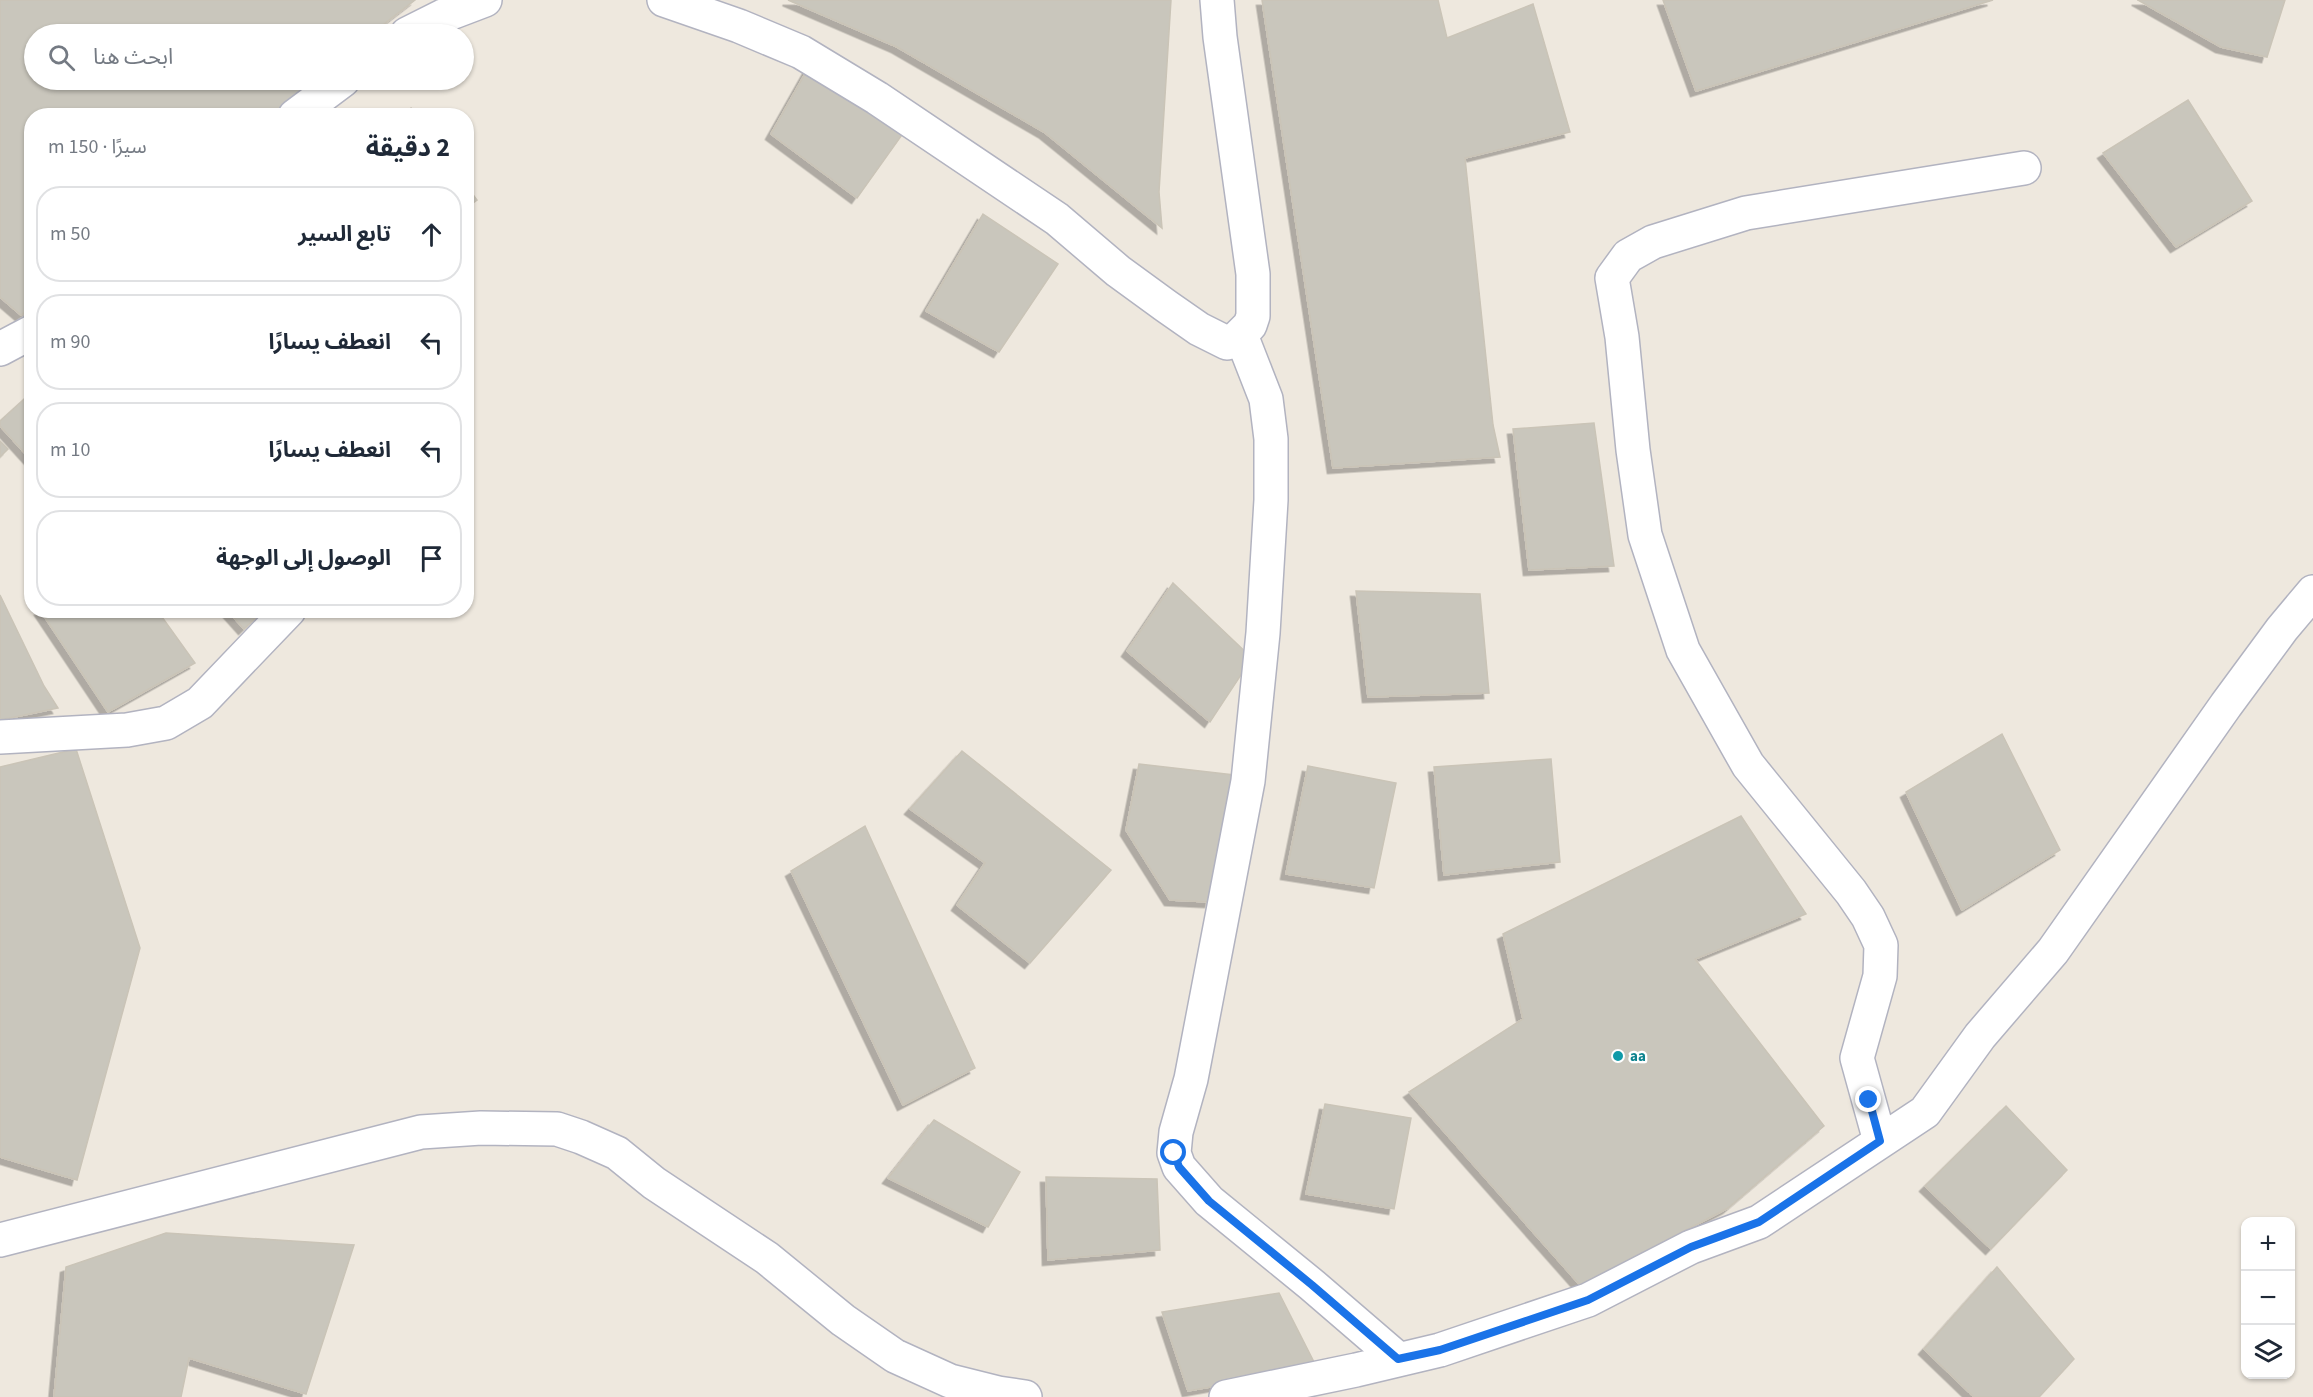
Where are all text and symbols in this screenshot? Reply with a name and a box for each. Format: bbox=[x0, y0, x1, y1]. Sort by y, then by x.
search box bbox=[24, 24, 474, 90]
icon: search bbox=[45, 41, 78, 74]
text: ابحث هنا bbox=[93, 41, 173, 73]
text: 2 دقيقة bbox=[366, 129, 450, 166]
text: سيرًا · 150 m bbox=[48, 133, 147, 161]
text: تابع السير bbox=[298, 218, 391, 250]
icon: ahead bbox=[415, 218, 448, 251]
text: 50 m bbox=[50, 220, 90, 248]
text: انعطف يسارًا bbox=[268, 326, 391, 358]
icon: left bbox=[415, 326, 448, 359]
text: 90 m bbox=[50, 328, 90, 356]
text: انعطف يسارًا bbox=[268, 434, 391, 466]
icon: left bbox=[415, 434, 448, 467]
text: 10 m bbox=[50, 436, 90, 464]
text: الوصول إلى الوجهة bbox=[216, 542, 391, 574]
icon: arrive bbox=[415, 542, 448, 575]
place label: aa bbox=[1630, 1046, 1646, 1067]
marker: aa bbox=[1611, 1049, 1625, 1063]
route end bbox=[1855, 1086, 1881, 1112]
route start bbox=[1160, 1139, 1186, 1165]
map controls bbox=[2241, 1217, 2295, 1379]
button: + bbox=[2241, 1217, 2295, 1271]
button: − bbox=[2241, 1271, 2295, 1325]
button: layers bbox=[2241, 1325, 2295, 1379]

